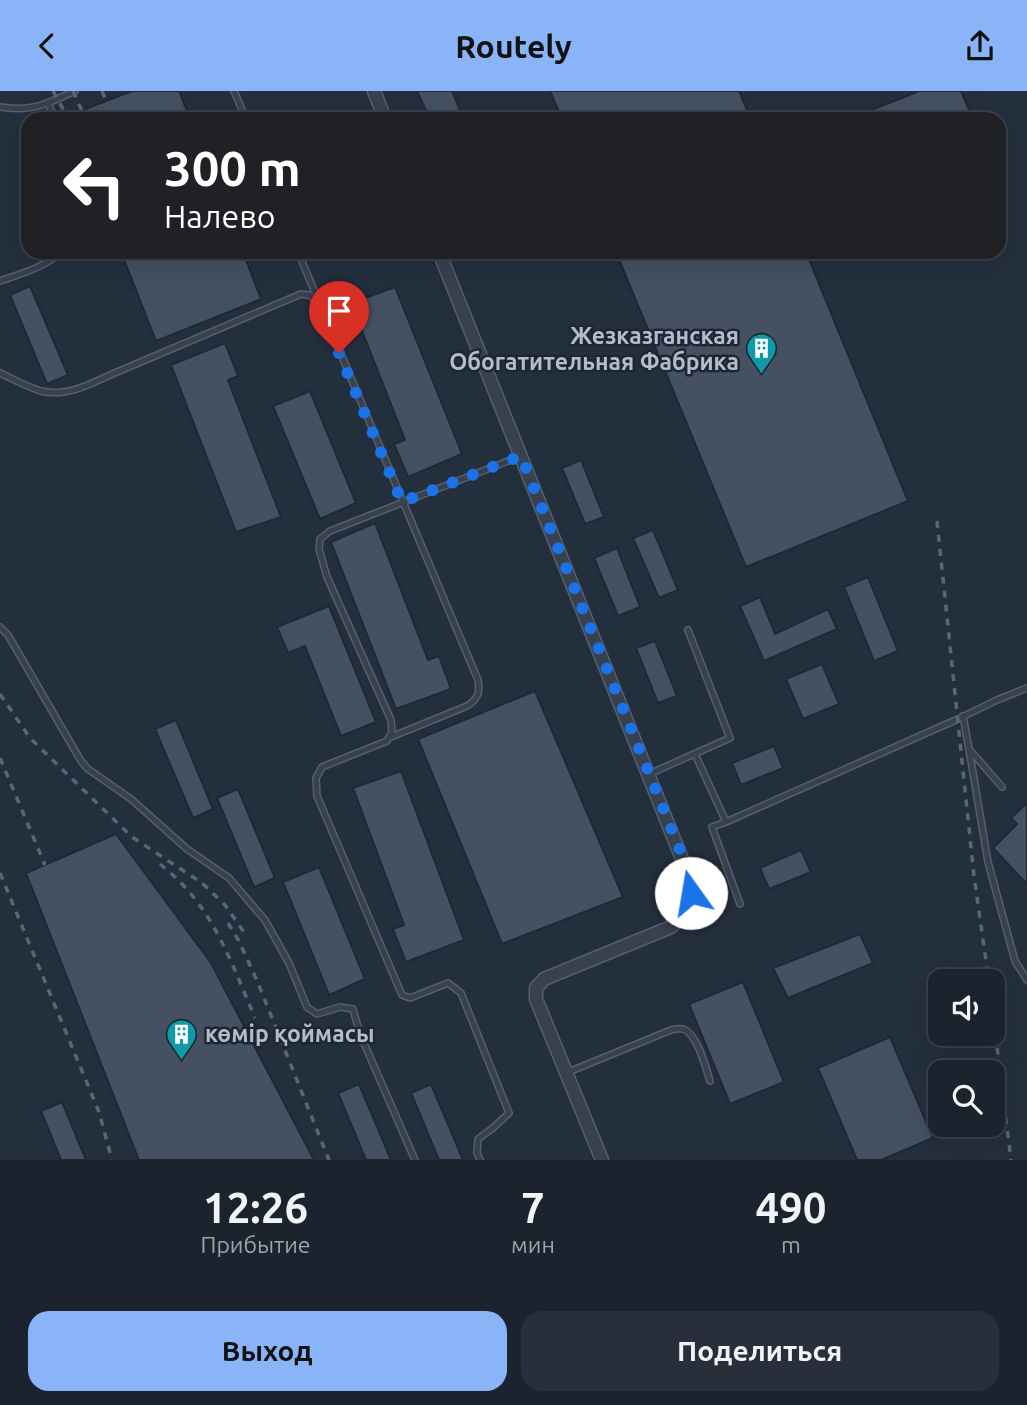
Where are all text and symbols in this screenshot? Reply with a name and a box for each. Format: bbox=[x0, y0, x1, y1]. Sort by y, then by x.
icon: back bbox=[28, 27, 66, 65]
icon: share bbox=[961, 27, 999, 65]
text: Routely bbox=[455, 28, 572, 64]
icon: left bbox=[49, 140, 140, 231]
text: 300 m bbox=[164, 140, 301, 195]
text: Налево bbox=[164, 198, 276, 234]
pin bbox=[309, 281, 369, 353]
icon: arrive bbox=[320, 292, 358, 330]
place label: Жезказганская Обогатительная Фабрика bbox=[449, 323, 739, 374]
building icon: Жезказганская Обогатительная Фабрика bbox=[745, 332, 779, 376]
position arrow bbox=[654, 856, 728, 930]
map controls bbox=[928, 969, 1005, 1137]
button: sound bbox=[928, 969, 1005, 1046]
building icon: көмір қоймасы bbox=[165, 1017, 199, 1061]
place label: көмір қоймасы bbox=[205, 1021, 374, 1046]
button: search bbox=[928, 1060, 1005, 1137]
text: 12:26 bbox=[203, 1184, 308, 1231]
text: 7 bbox=[521, 1184, 545, 1231]
text: 490 bbox=[755, 1184, 826, 1231]
text: Прибытие bbox=[201, 1232, 311, 1257]
text: мин bbox=[511, 1232, 555, 1257]
text: m bbox=[781, 1232, 801, 1257]
button: Выход bbox=[28, 1311, 507, 1391]
button: Поделиться bbox=[521, 1311, 999, 1391]

